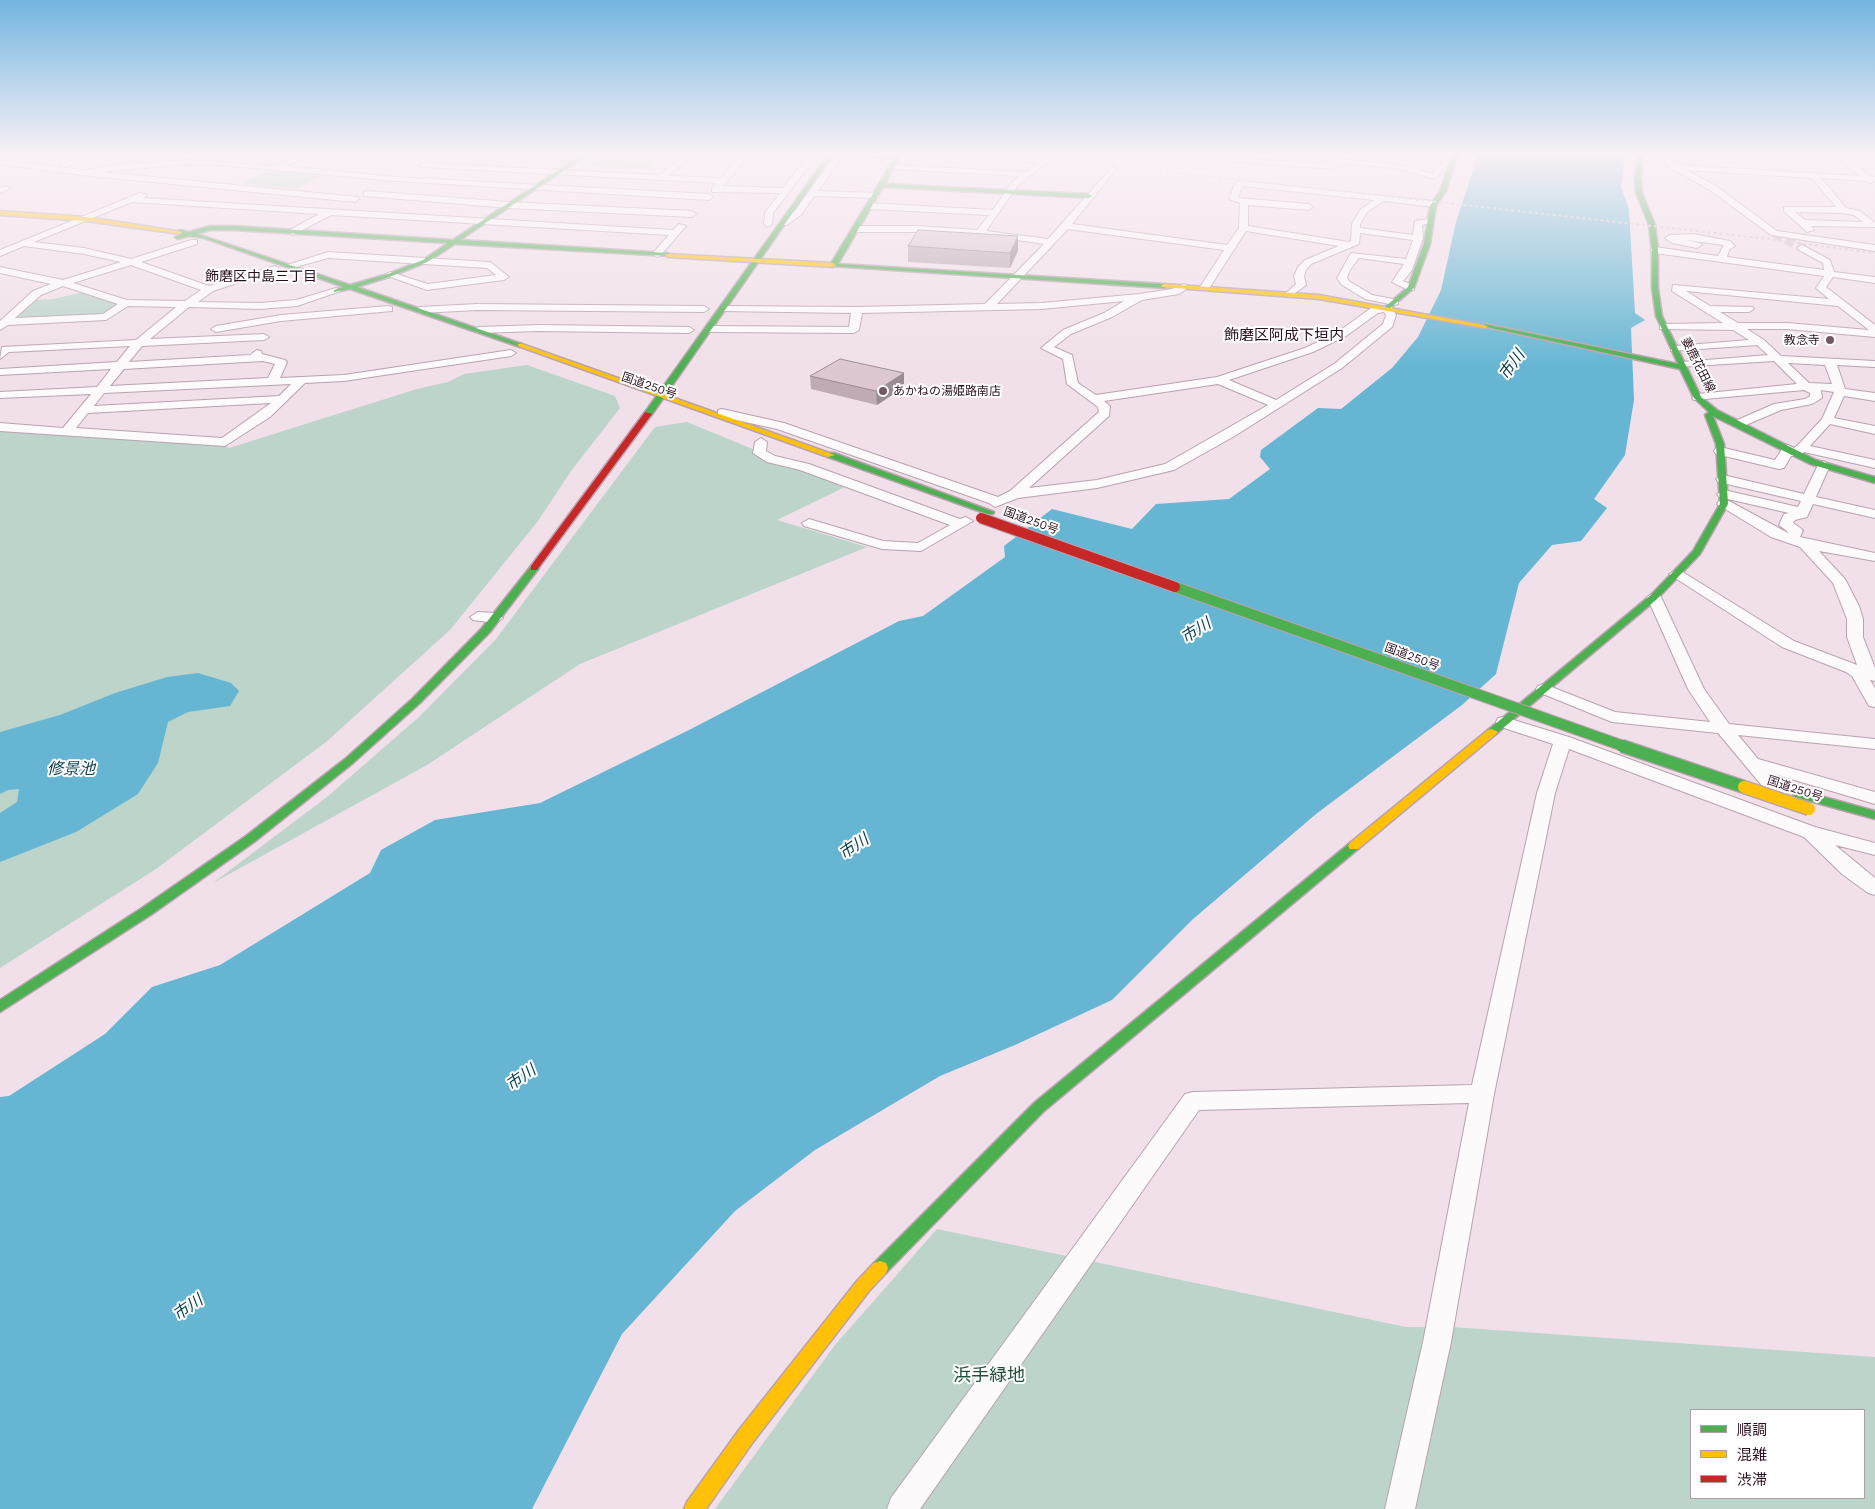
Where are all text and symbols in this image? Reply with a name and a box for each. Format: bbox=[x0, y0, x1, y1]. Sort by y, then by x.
district label: 飾磨区中島三丁目 bbox=[205, 269, 317, 285]
district label: 飾磨区阿成下垣内 bbox=[1224, 327, 1344, 345]
place label: 教念寺 bbox=[1784, 333, 1820, 347]
marker: 教念寺 bbox=[1824, 334, 1836, 346]
street label: 妻鹿花田線 bbox=[1678, 335, 1718, 395]
water label: 市川 bbox=[1495, 346, 1529, 384]
street label: 国道250号 bbox=[619, 370, 679, 402]
place label: あかねの湯姫路南店 bbox=[893, 384, 1001, 398]
marker: あかねの湯姫路南店 bbox=[877, 385, 889, 397]
street label: 国道250号 bbox=[1002, 504, 1060, 538]
water label: 市川 bbox=[1177, 614, 1215, 648]
street label: 国道250号 bbox=[1383, 640, 1441, 674]
water label: 修景池 bbox=[47, 759, 95, 779]
street label: 国道250号 bbox=[1765, 773, 1825, 805]
water label: 市川 bbox=[835, 830, 873, 864]
water label: 市川 bbox=[502, 1061, 540, 1095]
water label: 市川 bbox=[169, 1291, 207, 1325]
park label: 浜手緑地 bbox=[953, 1365, 1025, 1387]
legend bbox=[1690, 1409, 1865, 1499]
text: 順調 bbox=[1737, 1421, 1767, 1439]
text: 混雑 bbox=[1737, 1446, 1767, 1464]
text: 渋滞 bbox=[1737, 1471, 1767, 1489]

